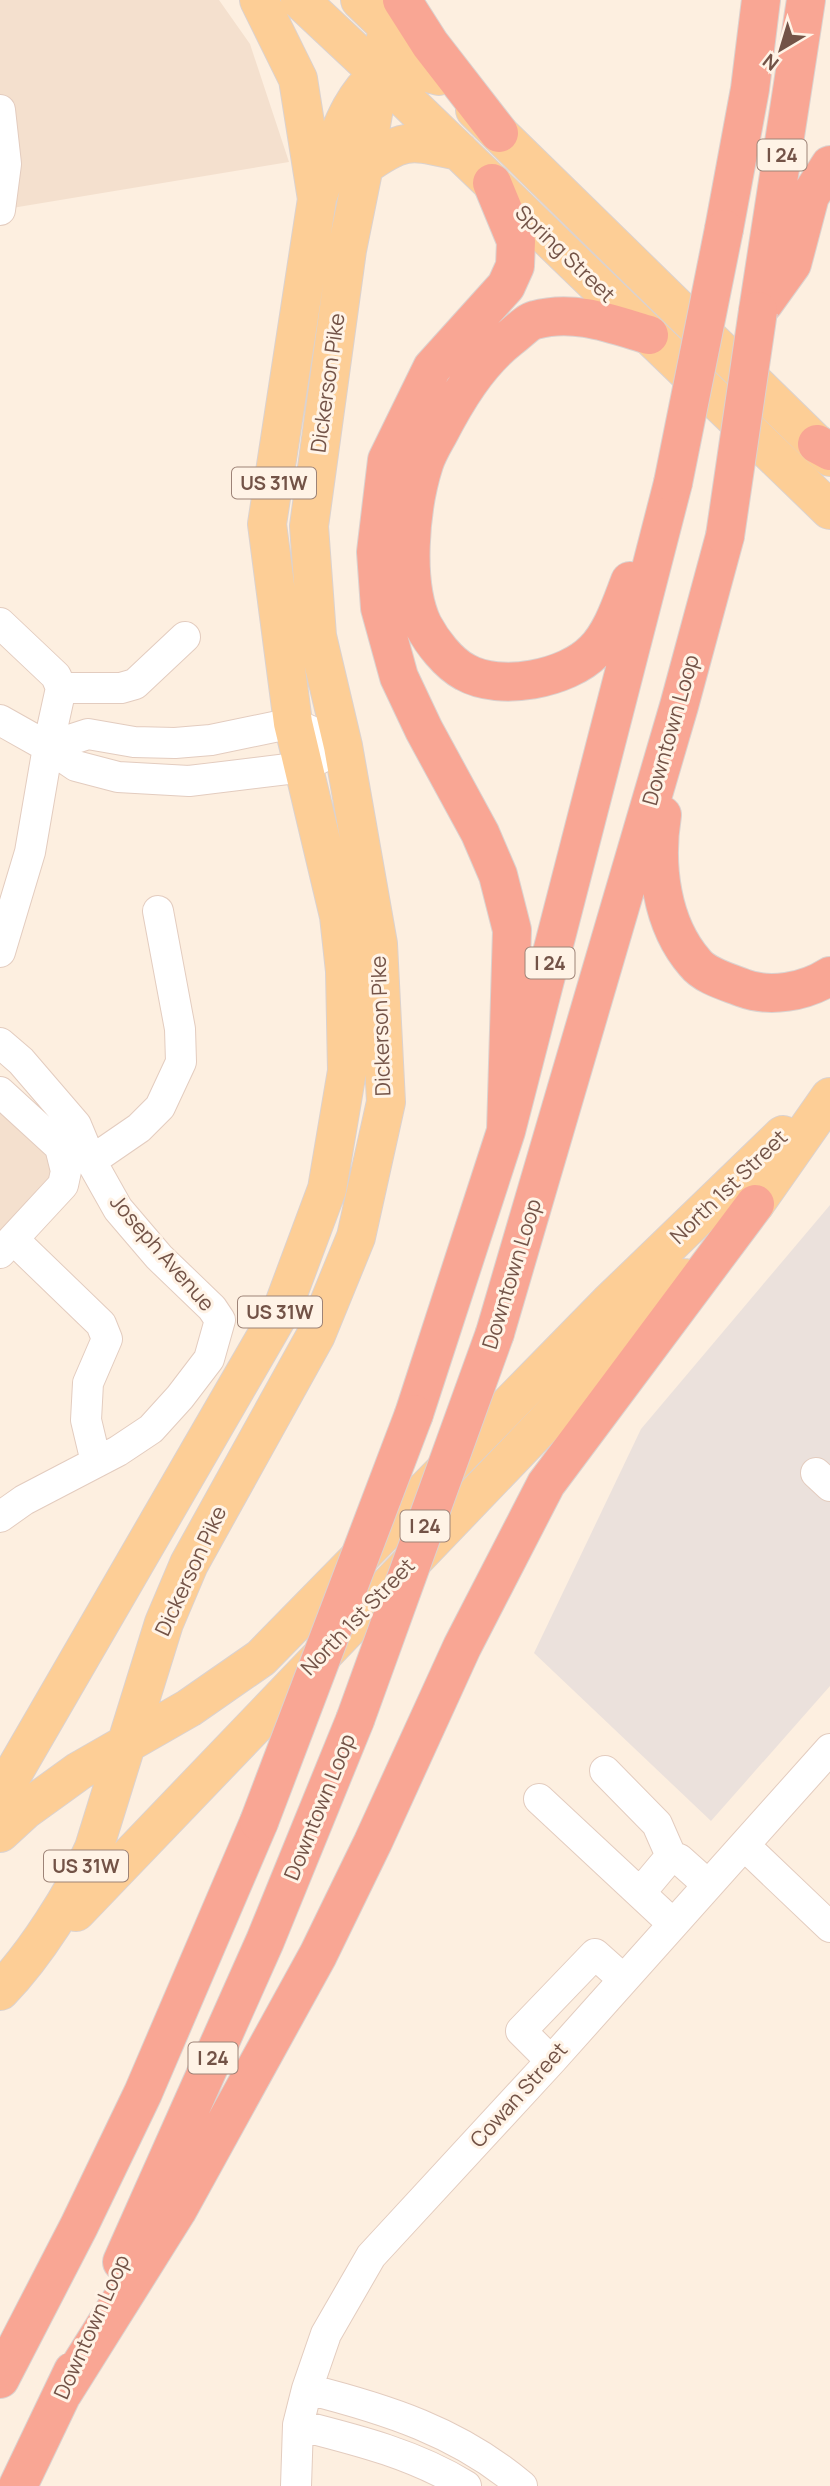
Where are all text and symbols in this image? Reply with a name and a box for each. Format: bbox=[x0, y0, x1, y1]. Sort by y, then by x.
north arrow bbox=[746, 14, 816, 84]
text: N bbox=[757, 48, 784, 77]
road number: I 24 bbox=[758, 140, 806, 170]
street label: Spring Street bbox=[510, 199, 622, 308]
street label: Dickerson Pike bbox=[303, 311, 351, 454]
road number: US 31W bbox=[232, 468, 316, 498]
street label: Downtown Loop bbox=[635, 651, 705, 808]
road number: I 24 bbox=[526, 948, 574, 979]
street label: Dickerson Pike bbox=[364, 955, 396, 1097]
street label: North 1st Street bbox=[664, 1123, 793, 1249]
street label: Joseph Avenue bbox=[104, 1188, 221, 1317]
street label: Downtown Loop bbox=[475, 1195, 547, 1352]
road number: US 31W bbox=[238, 1296, 322, 1328]
street label: Dickerson Pike bbox=[148, 1501, 232, 1640]
road number: I 24 bbox=[400, 1510, 450, 1542]
street label: North 1st Street bbox=[294, 1552, 420, 1681]
street label: Downtown Loop bbox=[277, 1729, 361, 1884]
road number: US 31W bbox=[44, 1850, 128, 1882]
street label: Cowan Street bbox=[464, 2036, 573, 2153]
road number: I 24 bbox=[188, 2042, 238, 2074]
street label: Downtown Loop bbox=[47, 2250, 135, 2403]

